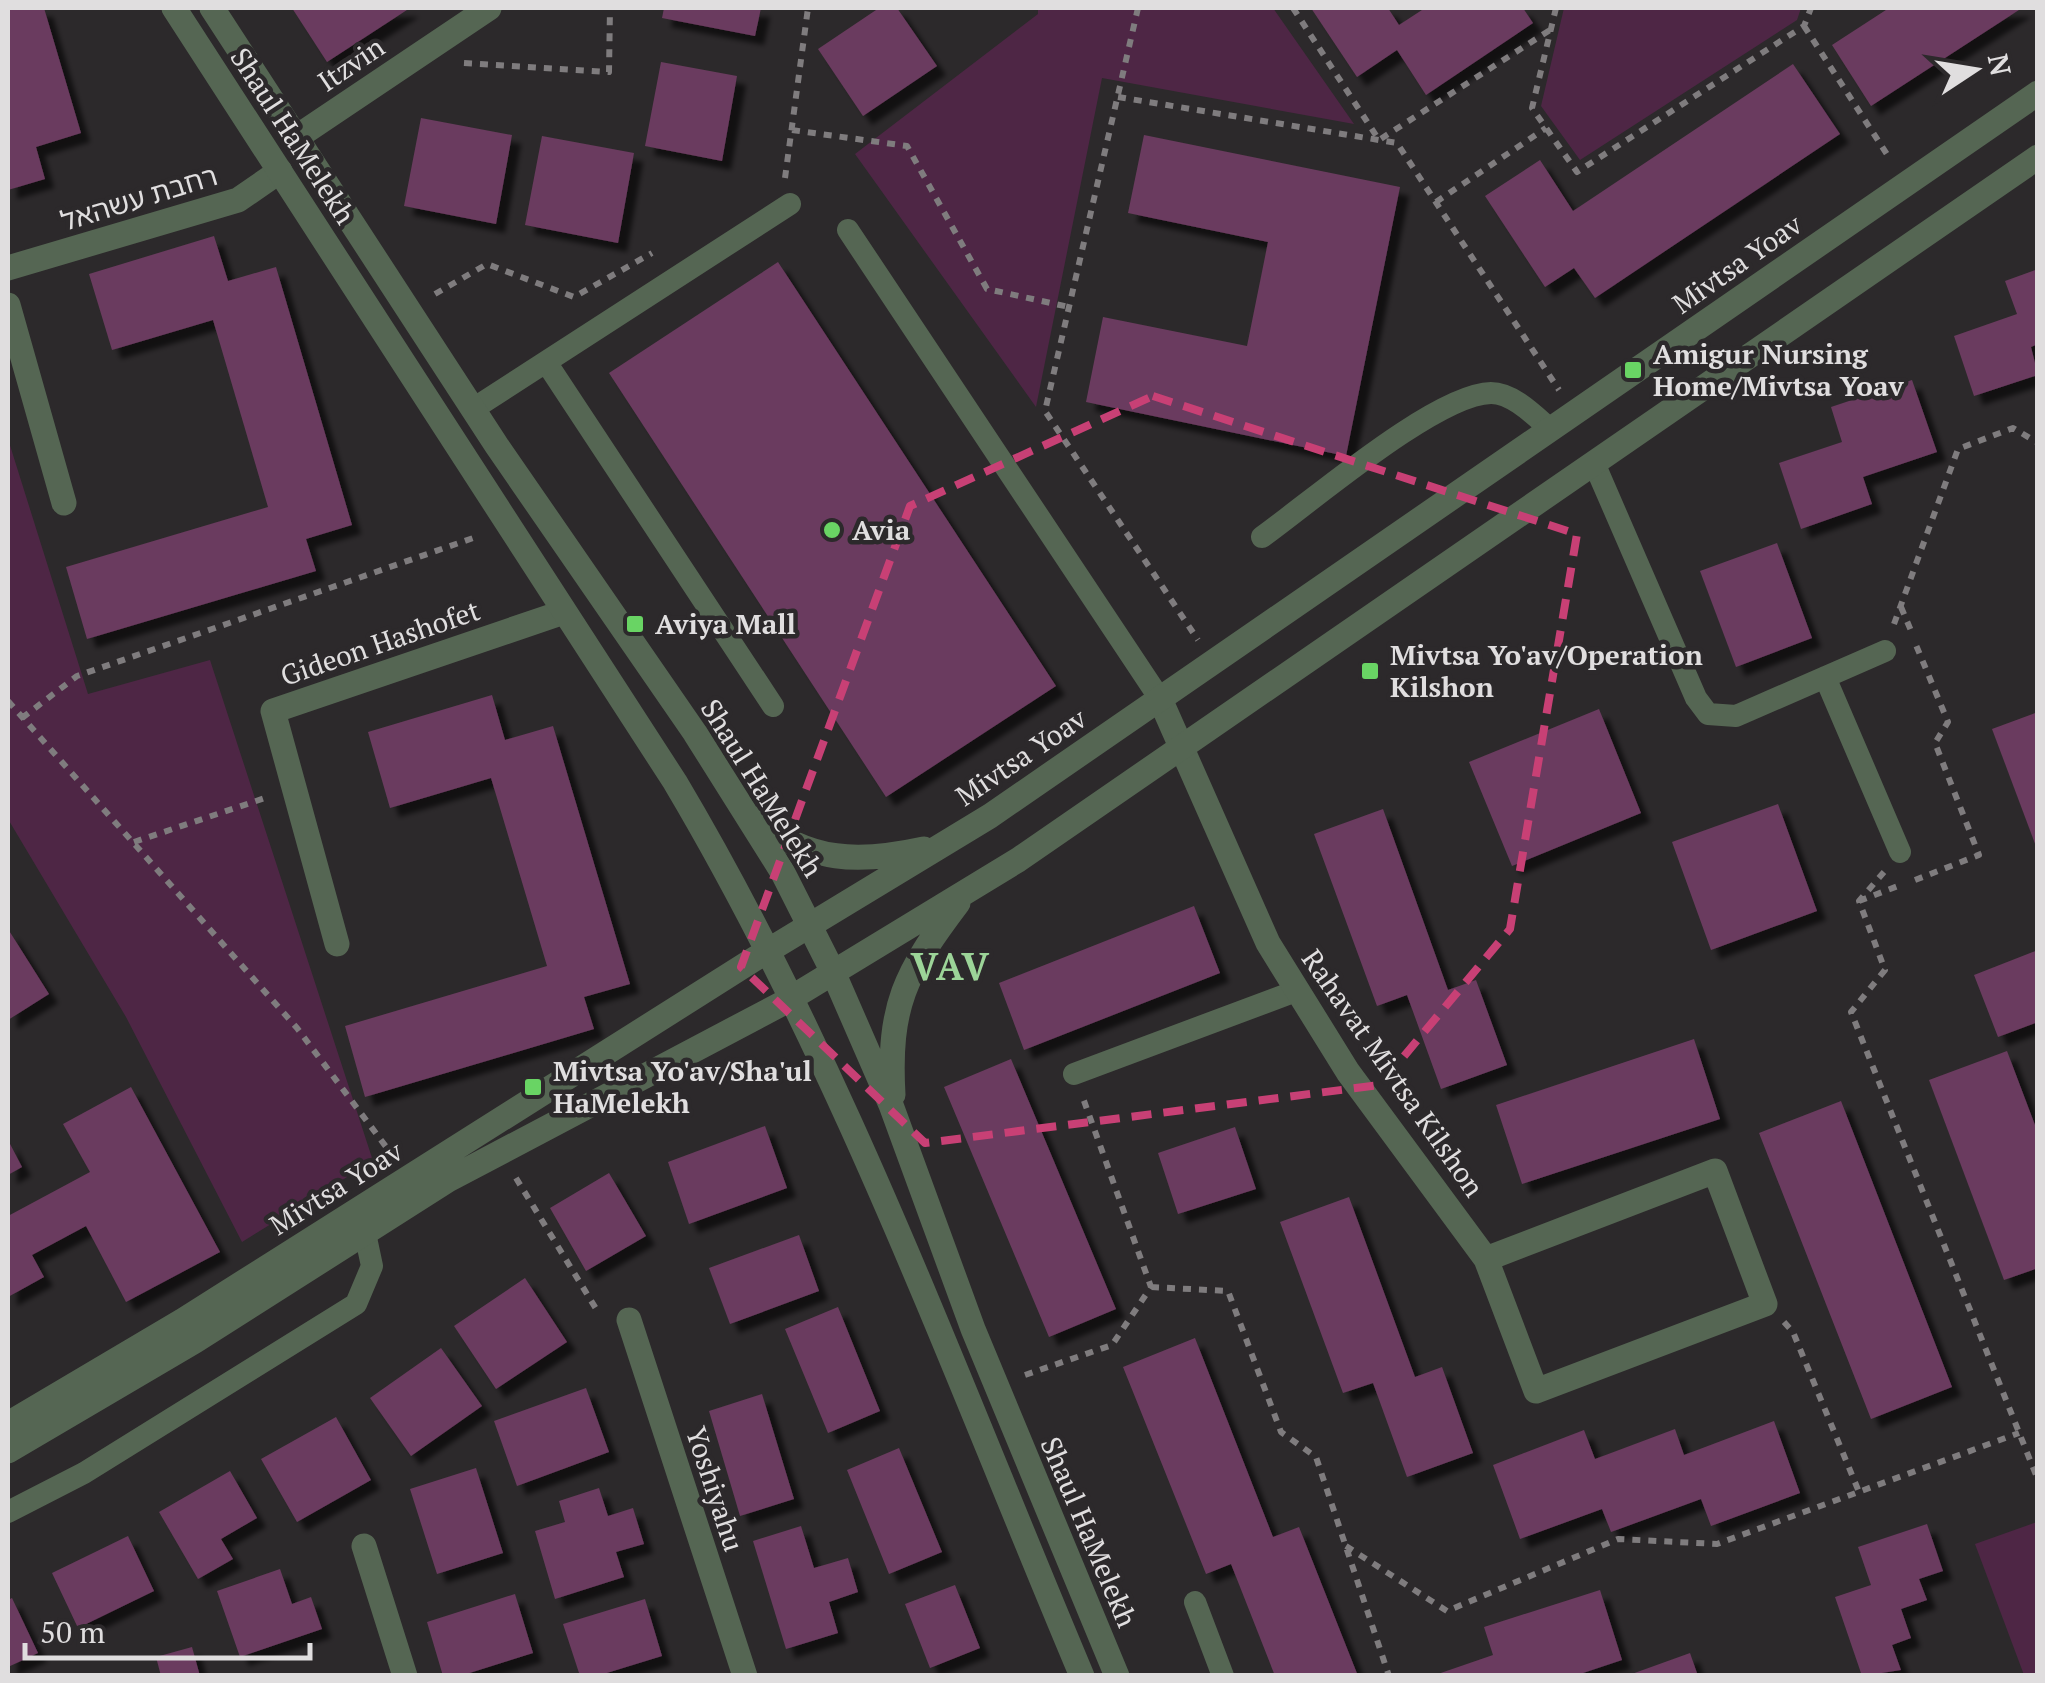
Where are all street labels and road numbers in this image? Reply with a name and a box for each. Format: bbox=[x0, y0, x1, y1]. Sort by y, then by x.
street label: Itzvin bbox=[310, 28, 392, 99]
street label: Shaul HaMelekh bbox=[223, 40, 364, 231]
street label: רחבת עשהאל bbox=[56, 156, 222, 239]
street label: Mivtsa Yoav bbox=[1665, 205, 1809, 322]
street label: Gideon Hashofet bbox=[275, 591, 485, 694]
street label: Shaul HaMelekh bbox=[693, 692, 832, 884]
street label: Mivtsa Yoav bbox=[948, 699, 1094, 814]
street label: Rahavat Mivtsa Kilshon bbox=[1294, 942, 1493, 1204]
street label: Mivtsa Yoav bbox=[262, 1132, 410, 1243]
street label: Yoshiyahu bbox=[678, 1422, 753, 1556]
street label: Shaul HaMelekh bbox=[1033, 1431, 1146, 1633]

